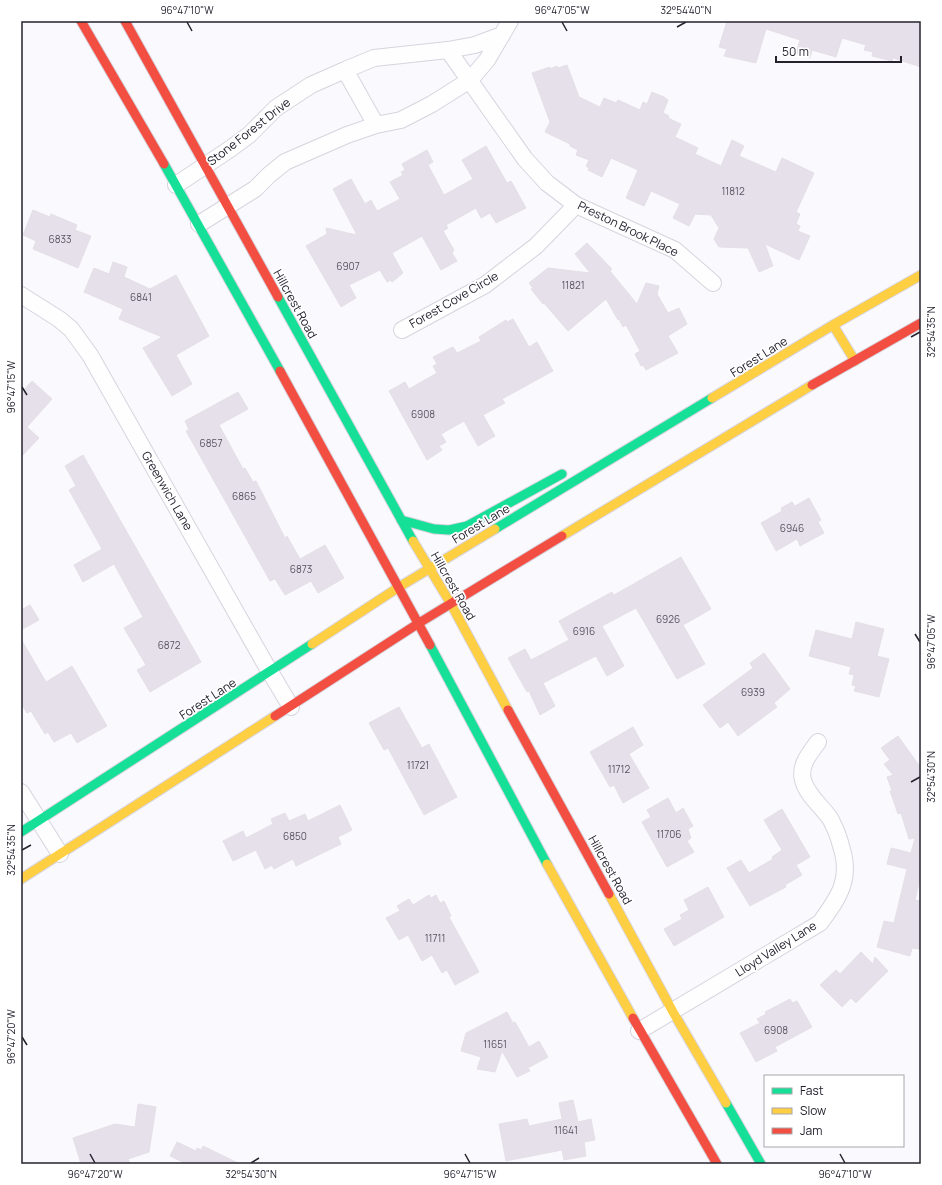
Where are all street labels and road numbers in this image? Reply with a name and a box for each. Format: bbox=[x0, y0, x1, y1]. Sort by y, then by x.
street label: Stone Forest Drive bbox=[204, 94, 294, 169]
street label: Preston Brook Place bbox=[575, 197, 681, 260]
street label: Hillcrest Road bbox=[269, 266, 321, 341]
street label: Forest Cove Circle bbox=[406, 267, 501, 332]
street label: Forest Lane bbox=[727, 332, 791, 381]
street label: Greenwich Lane bbox=[138, 448, 197, 533]
street label: Forest Lane bbox=[449, 500, 513, 547]
street label: Hillcrest Road bbox=[427, 548, 480, 623]
street label: Forest Lane bbox=[176, 674, 239, 723]
street label: Hillcrest Road bbox=[584, 832, 636, 907]
street label: Lloyd Valley Lane bbox=[732, 917, 820, 980]

